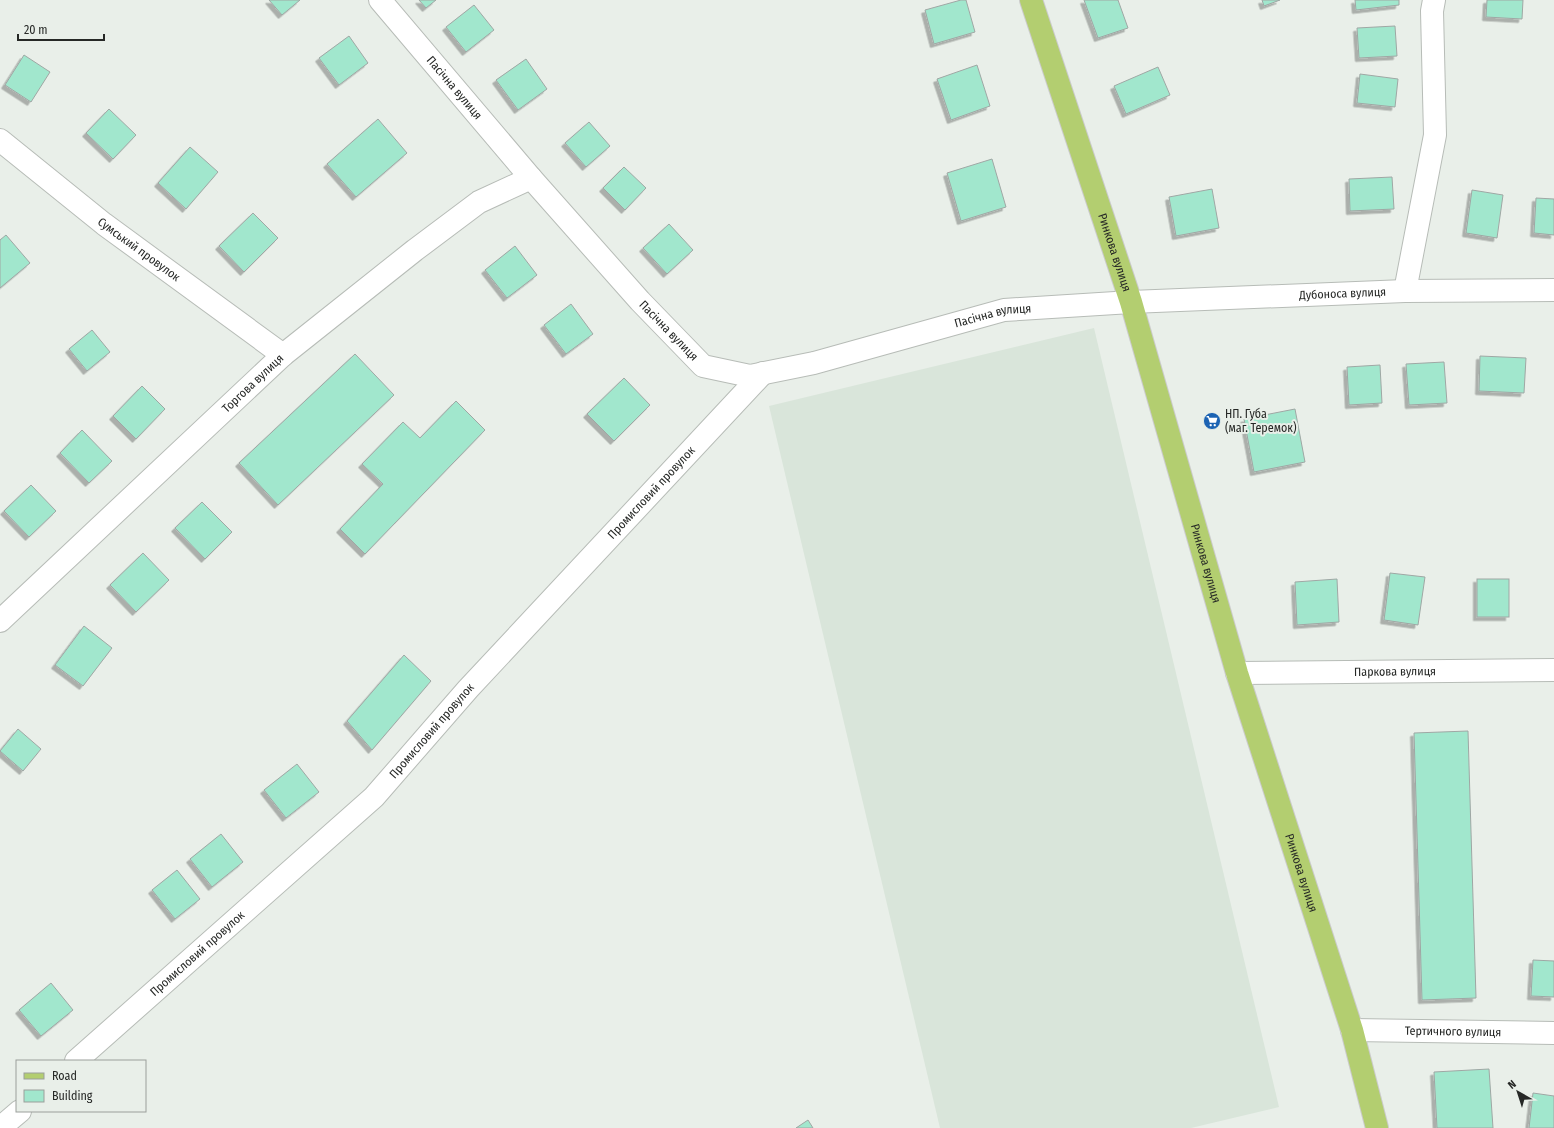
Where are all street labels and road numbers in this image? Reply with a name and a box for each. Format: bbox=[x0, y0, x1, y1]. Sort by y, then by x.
street label: Пасічна вулиця bbox=[424, 53, 485, 122]
street label: Ринкова вулиця bbox=[1095, 212, 1134, 293]
street label: Сумський провулок bbox=[95, 215, 183, 285]
street label: Дубоноса вулиця bbox=[1298, 285, 1386, 302]
street label: Пасічна вулиця bbox=[636, 298, 701, 364]
street label: Пасічна вулиця bbox=[953, 301, 1032, 330]
street label: Торгова вулиця bbox=[219, 351, 286, 415]
street label: Промисловий провулок bbox=[605, 443, 698, 542]
street label: Ринкова вулиця bbox=[1188, 522, 1224, 604]
street label: Паркова вулиця bbox=[1354, 664, 1436, 679]
street label: Промисловий провулок bbox=[387, 680, 477, 781]
street label: Ринкова вулиця bbox=[1282, 832, 1321, 914]
street label: Промисловий провулок bbox=[147, 908, 248, 999]
street label: Тертичного вулиця bbox=[1405, 1024, 1501, 1039]

